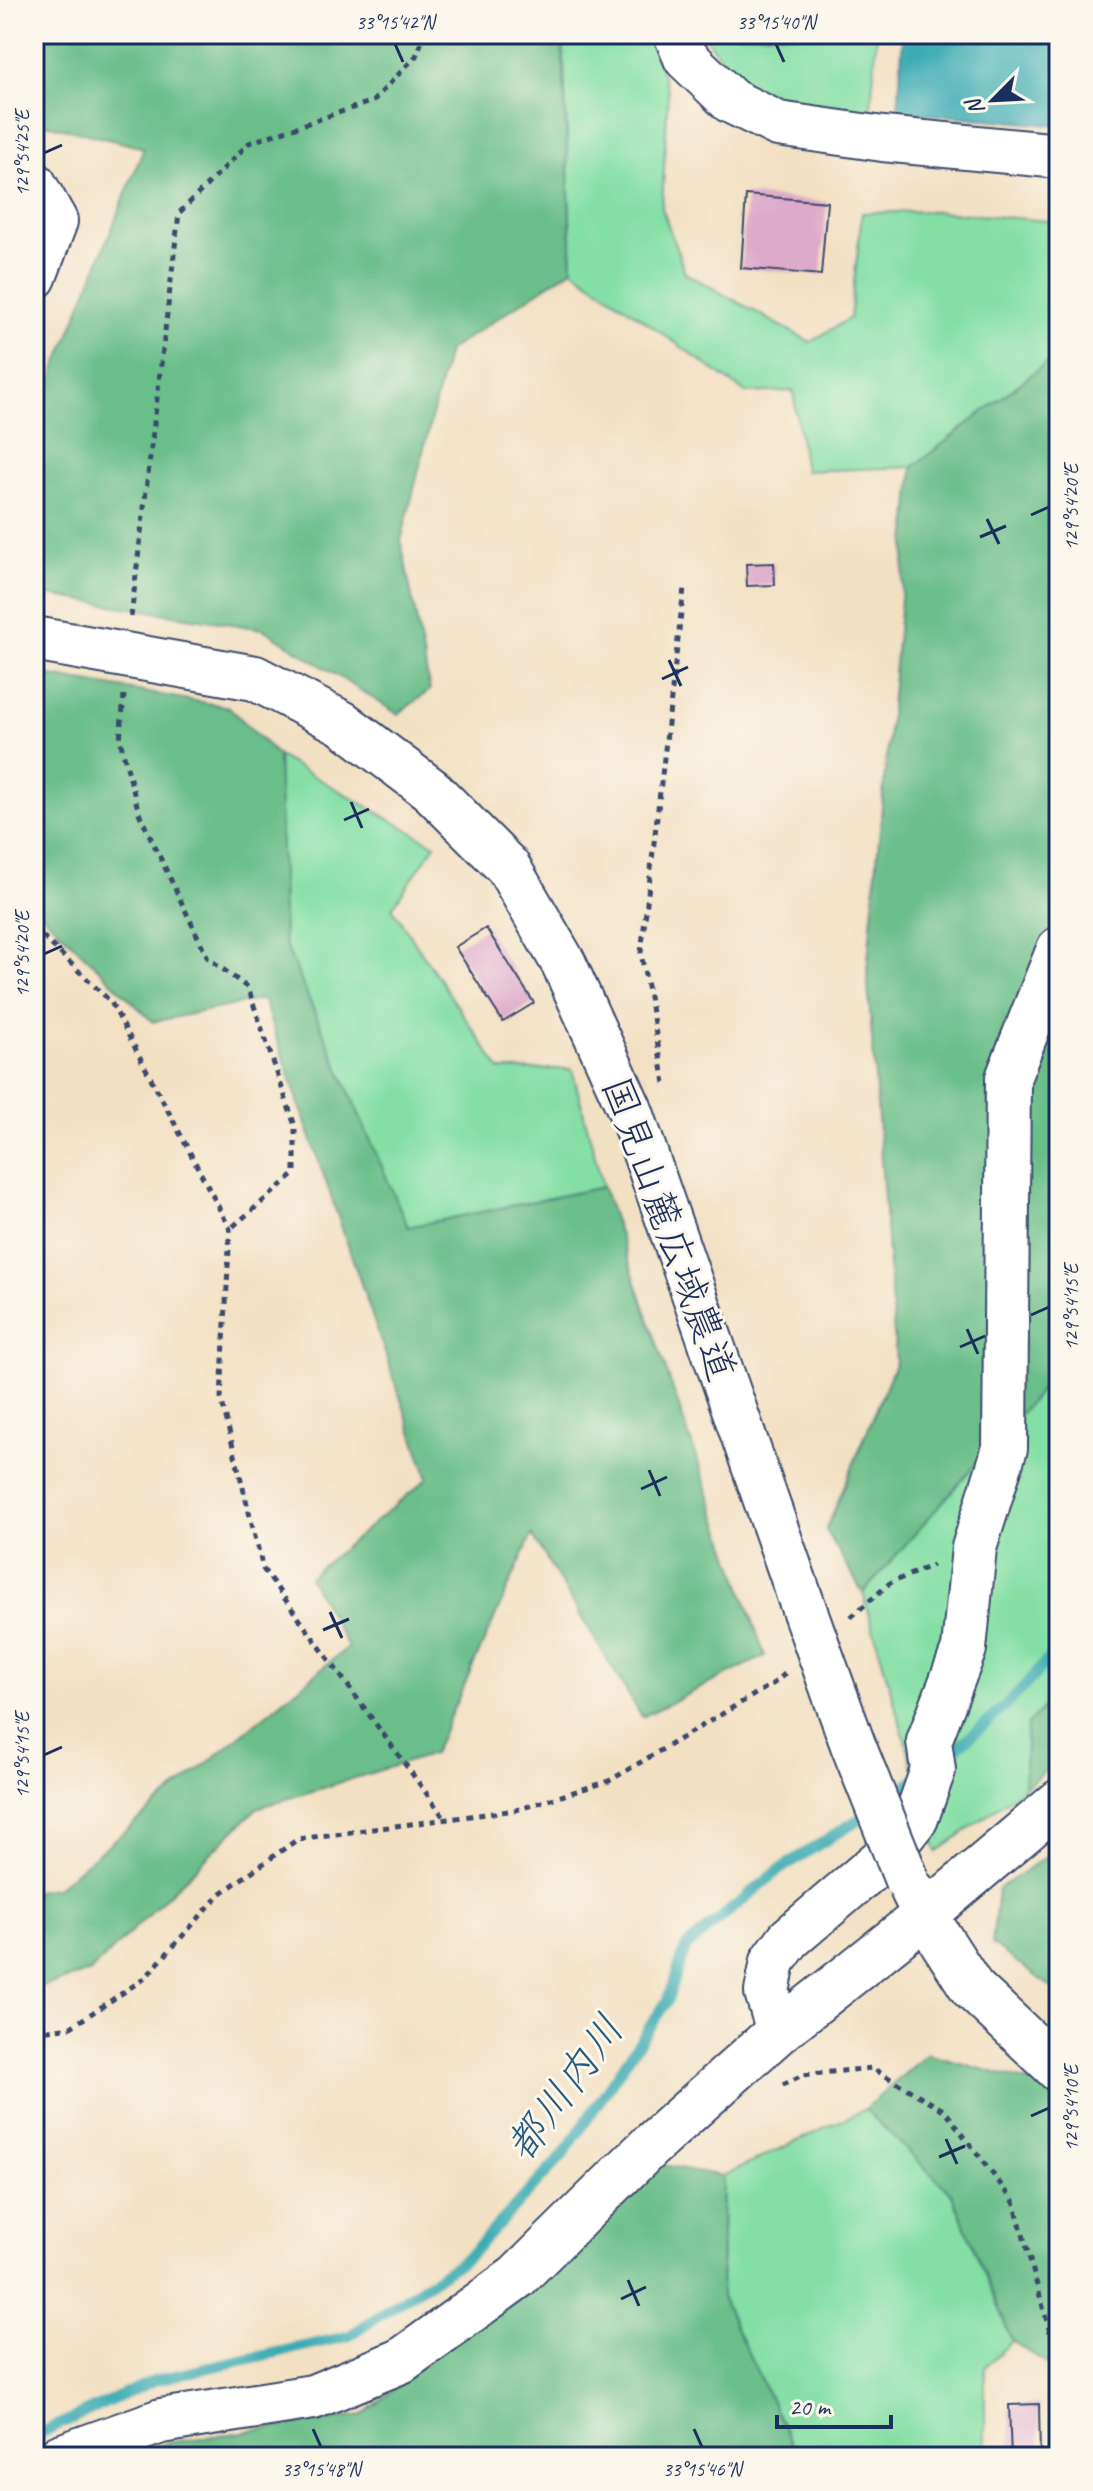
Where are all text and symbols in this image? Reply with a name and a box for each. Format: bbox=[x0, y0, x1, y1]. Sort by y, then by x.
text: 33°15'42"N bbox=[356, 10, 437, 35]
text: 33°15'40"N bbox=[737, 10, 818, 35]
north arrow bbox=[953, 60, 1033, 140]
text: N bbox=[959, 93, 991, 120]
text: 129°54'25"E bbox=[10, 107, 35, 196]
text: 129°54'20"E bbox=[1059, 461, 1084, 550]
text: 129°54'20"E bbox=[10, 908, 35, 997]
street label: 国見山麓広域農道 bbox=[591, 1070, 747, 1388]
text: 129°54'15"E bbox=[1059, 1261, 1084, 1350]
text: 129°54'15"E bbox=[10, 1709, 35, 1798]
water label: 都川内川 bbox=[494, 2004, 636, 2172]
text: 129°54'10"E bbox=[1059, 2062, 1084, 2151]
scale bar bbox=[777, 2379, 891, 2429]
text: 20 m bbox=[789, 2392, 832, 2422]
text: 33°15'48"N bbox=[282, 2457, 363, 2482]
text: 33°15'46"N bbox=[663, 2457, 744, 2482]

